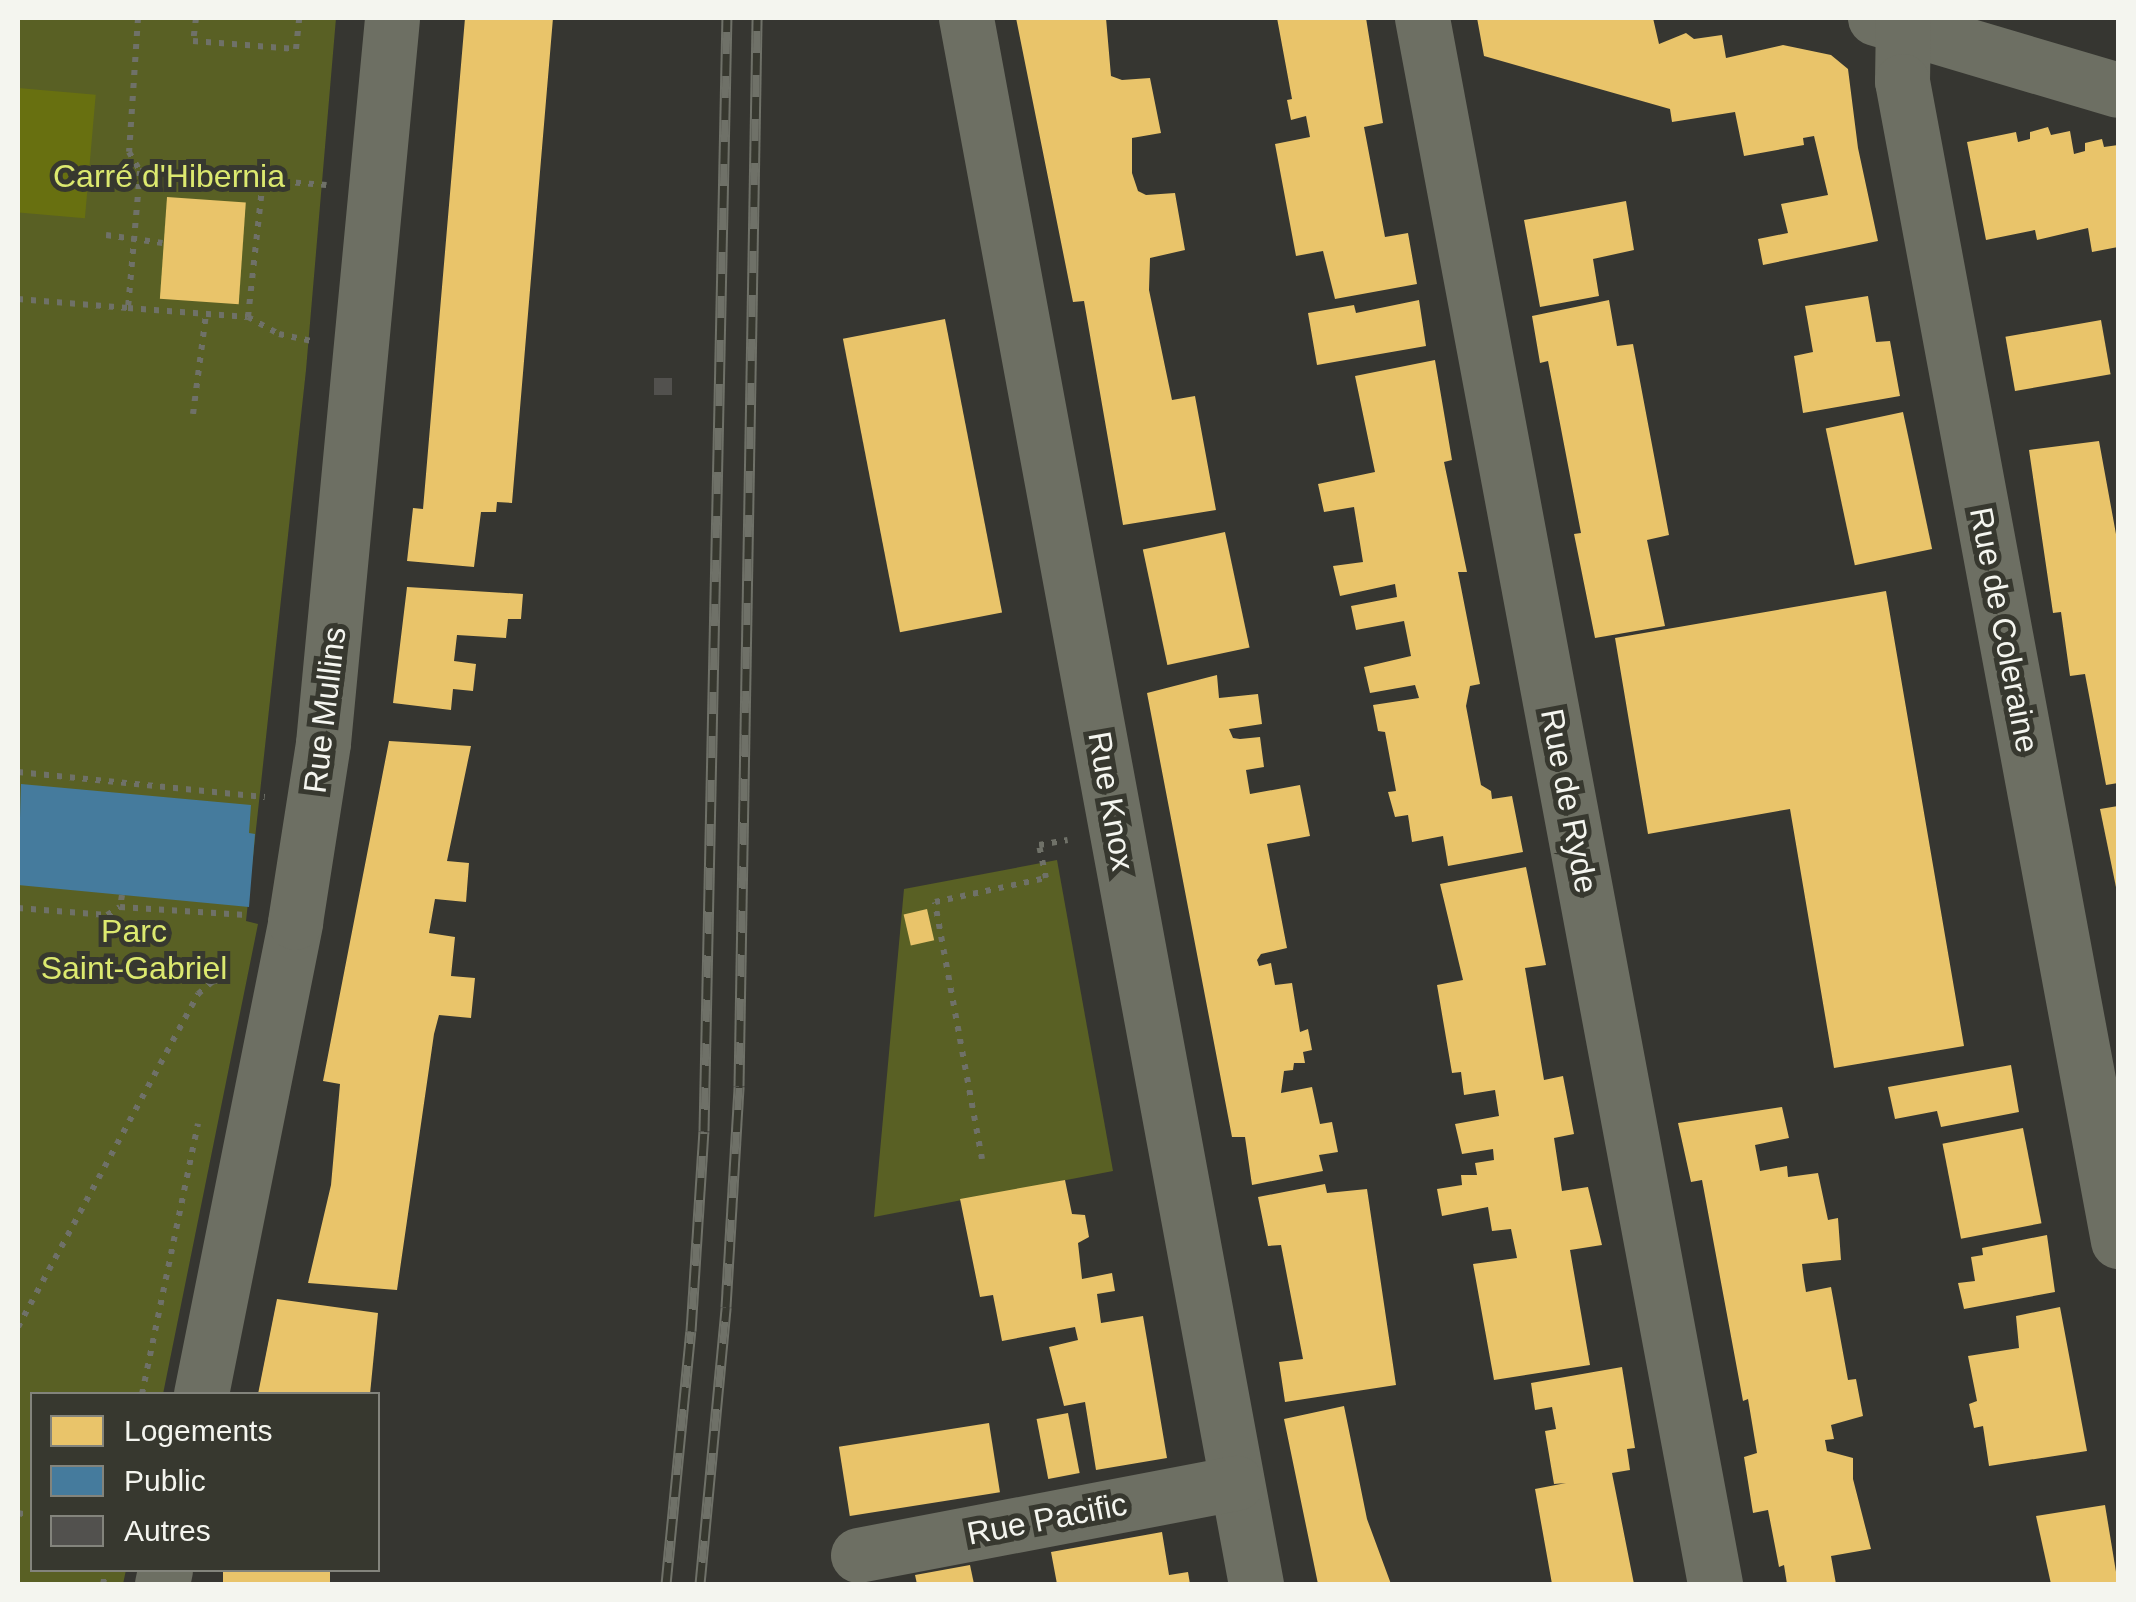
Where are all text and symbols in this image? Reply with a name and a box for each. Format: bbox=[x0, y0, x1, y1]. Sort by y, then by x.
park label: Carré d'Hibernia bbox=[53, 157, 285, 195]
street label: Rue de Coleraine bbox=[1961, 504, 2047, 756]
street label: Rue Mullins bbox=[296, 625, 354, 795]
street label: Rue de Ryde bbox=[1532, 706, 1606, 896]
street label: Rue Knox bbox=[1080, 728, 1142, 874]
park label: Parc Saint-Gabriel bbox=[41, 913, 227, 988]
legend bbox=[30, 1392, 380, 1572]
text: Logements bbox=[124, 1414, 272, 1447]
text: Public bbox=[124, 1464, 206, 1497]
street label: Rue Pacific bbox=[964, 1485, 1130, 1553]
text: Autres bbox=[124, 1514, 211, 1547]

